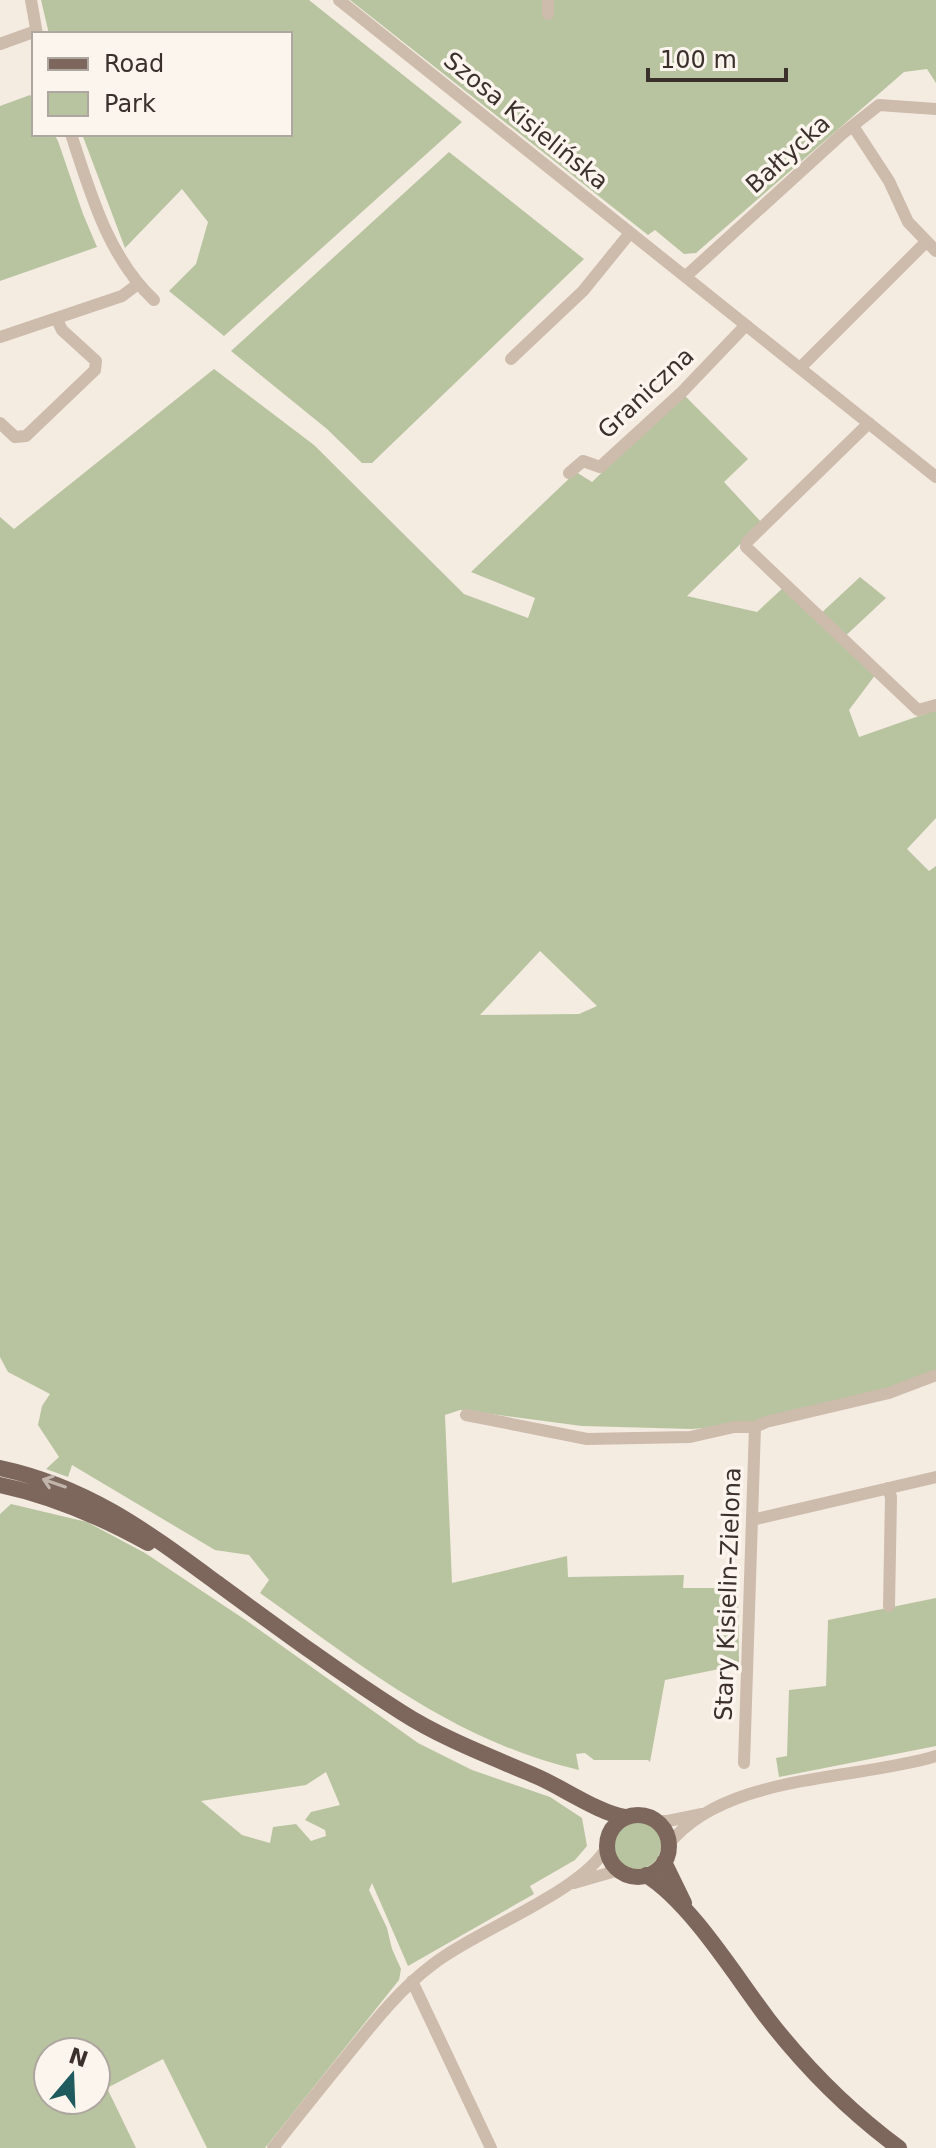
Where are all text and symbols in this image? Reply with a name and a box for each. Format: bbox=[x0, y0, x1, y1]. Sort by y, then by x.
legend bbox=[32, 32, 292, 136]
scale bar bbox=[648, 32, 786, 82]
street label: Szosa Kisielińska bbox=[438, 46, 614, 196]
text: 100 m bbox=[660, 46, 737, 74]
text: Road bbox=[104, 50, 164, 78]
text: Park bbox=[104, 90, 156, 118]
street label: Bałtycka bbox=[740, 109, 836, 199]
street label: Graniczna bbox=[592, 342, 700, 444]
street label: Stary Kisielin-Zielona bbox=[710, 1467, 746, 1721]
one-way arrow bbox=[42, 1475, 67, 1490]
north arrow bbox=[32, 2036, 112, 2116]
text: N bbox=[66, 2043, 91, 2072]

